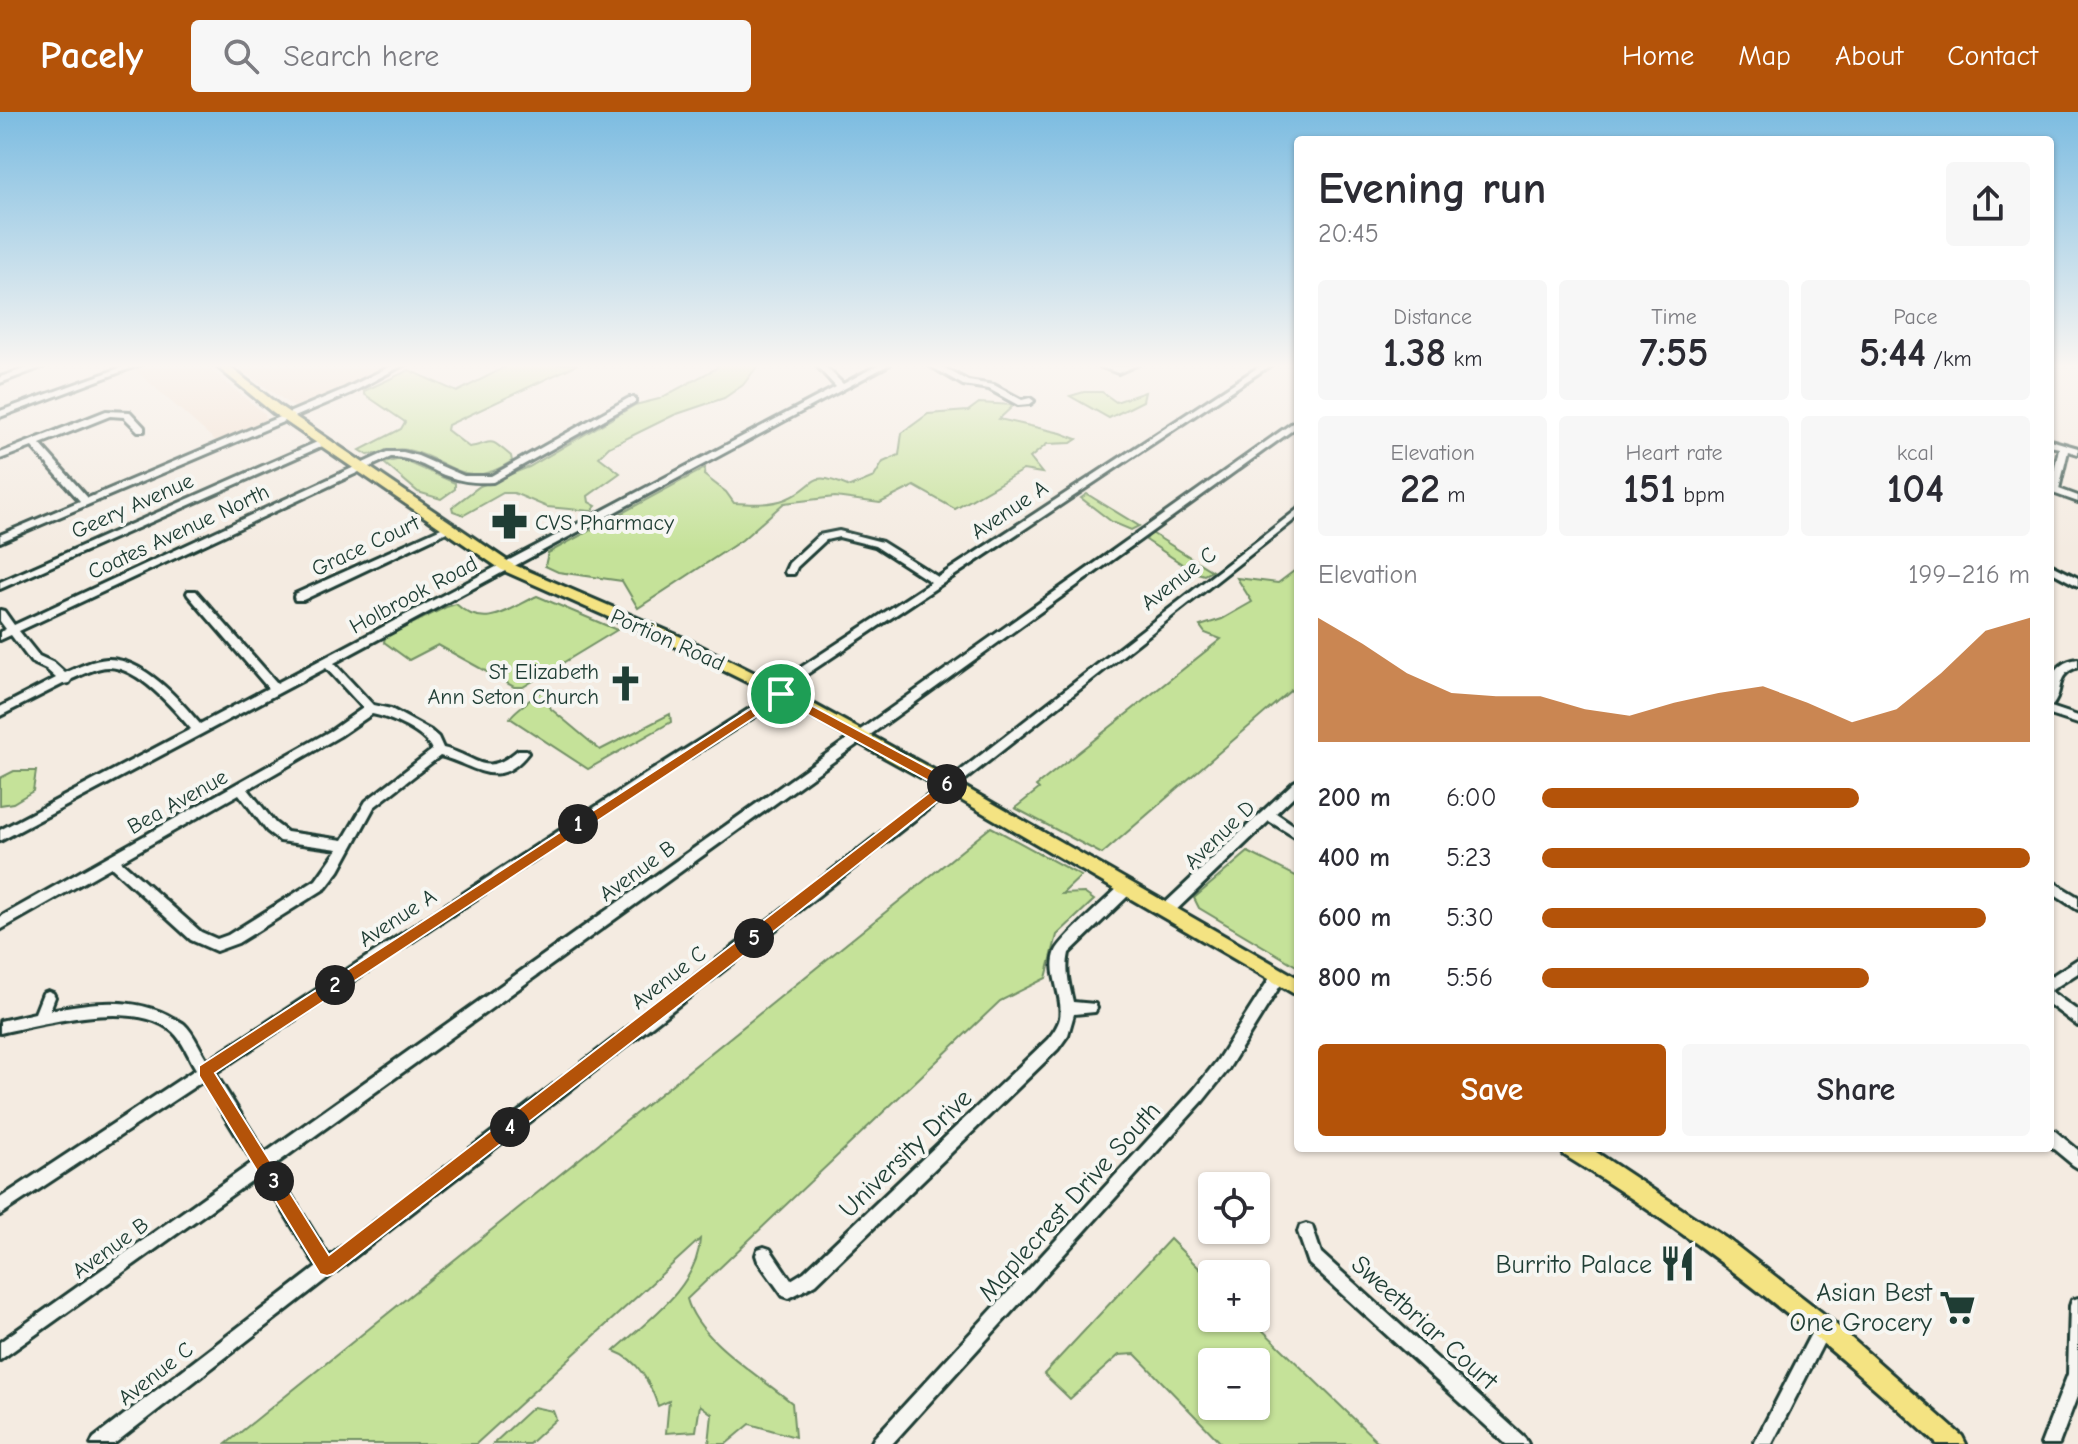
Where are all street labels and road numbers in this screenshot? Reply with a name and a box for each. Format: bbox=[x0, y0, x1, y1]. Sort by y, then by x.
street label: Geery Avenue bbox=[67, 467, 197, 544]
street label: Avenue A bbox=[966, 475, 1053, 545]
street label: Coates Avenue North bbox=[84, 479, 273, 585]
street label: Grace Court bbox=[307, 509, 424, 582]
street label: Avenue C bbox=[1136, 541, 1221, 616]
street label: Holbrook Road bbox=[345, 550, 482, 640]
street label: Portion Road bbox=[607, 603, 728, 677]
street label: Bea Avenue bbox=[123, 764, 232, 840]
street label: Avenue D bbox=[1179, 795, 1260, 875]
street label: Avenue B bbox=[594, 834, 681, 907]
street label: Avenue A bbox=[354, 883, 441, 952]
street label: Avenue C bbox=[626, 940, 711, 1015]
street label: University Drive bbox=[833, 1083, 978, 1224]
street label: Maplecrest Drive South bbox=[972, 1096, 1167, 1307]
street label: Avenue B bbox=[67, 1211, 154, 1284]
street label: Sweetbriar Court bbox=[1345, 1249, 1505, 1397]
street label: Avenue C bbox=[113, 1336, 198, 1411]

